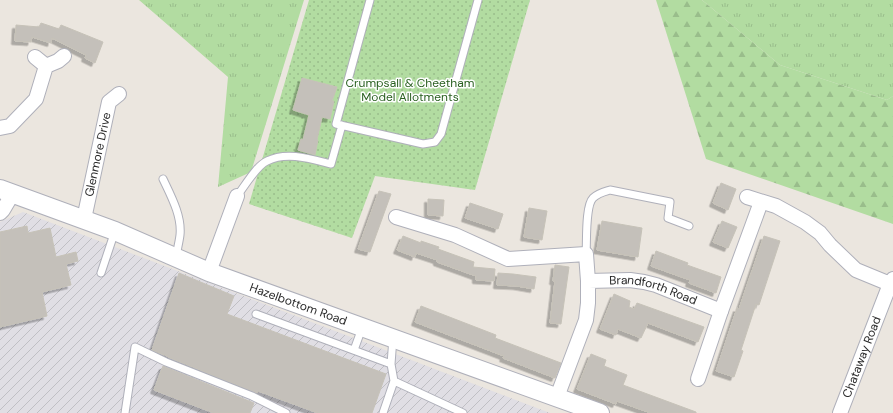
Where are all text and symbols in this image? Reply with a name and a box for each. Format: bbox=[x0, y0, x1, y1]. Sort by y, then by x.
park label: Crumpsall & Cheetham Model Allotments bbox=[346, 75, 474, 105]
street label: Glenmore Drive bbox=[81, 111, 115, 198]
street label: Brandforth Road bbox=[609, 272, 699, 309]
street label: Hazelbottom Road bbox=[248, 279, 349, 329]
street label: Chataway Road bbox=[839, 314, 885, 400]

